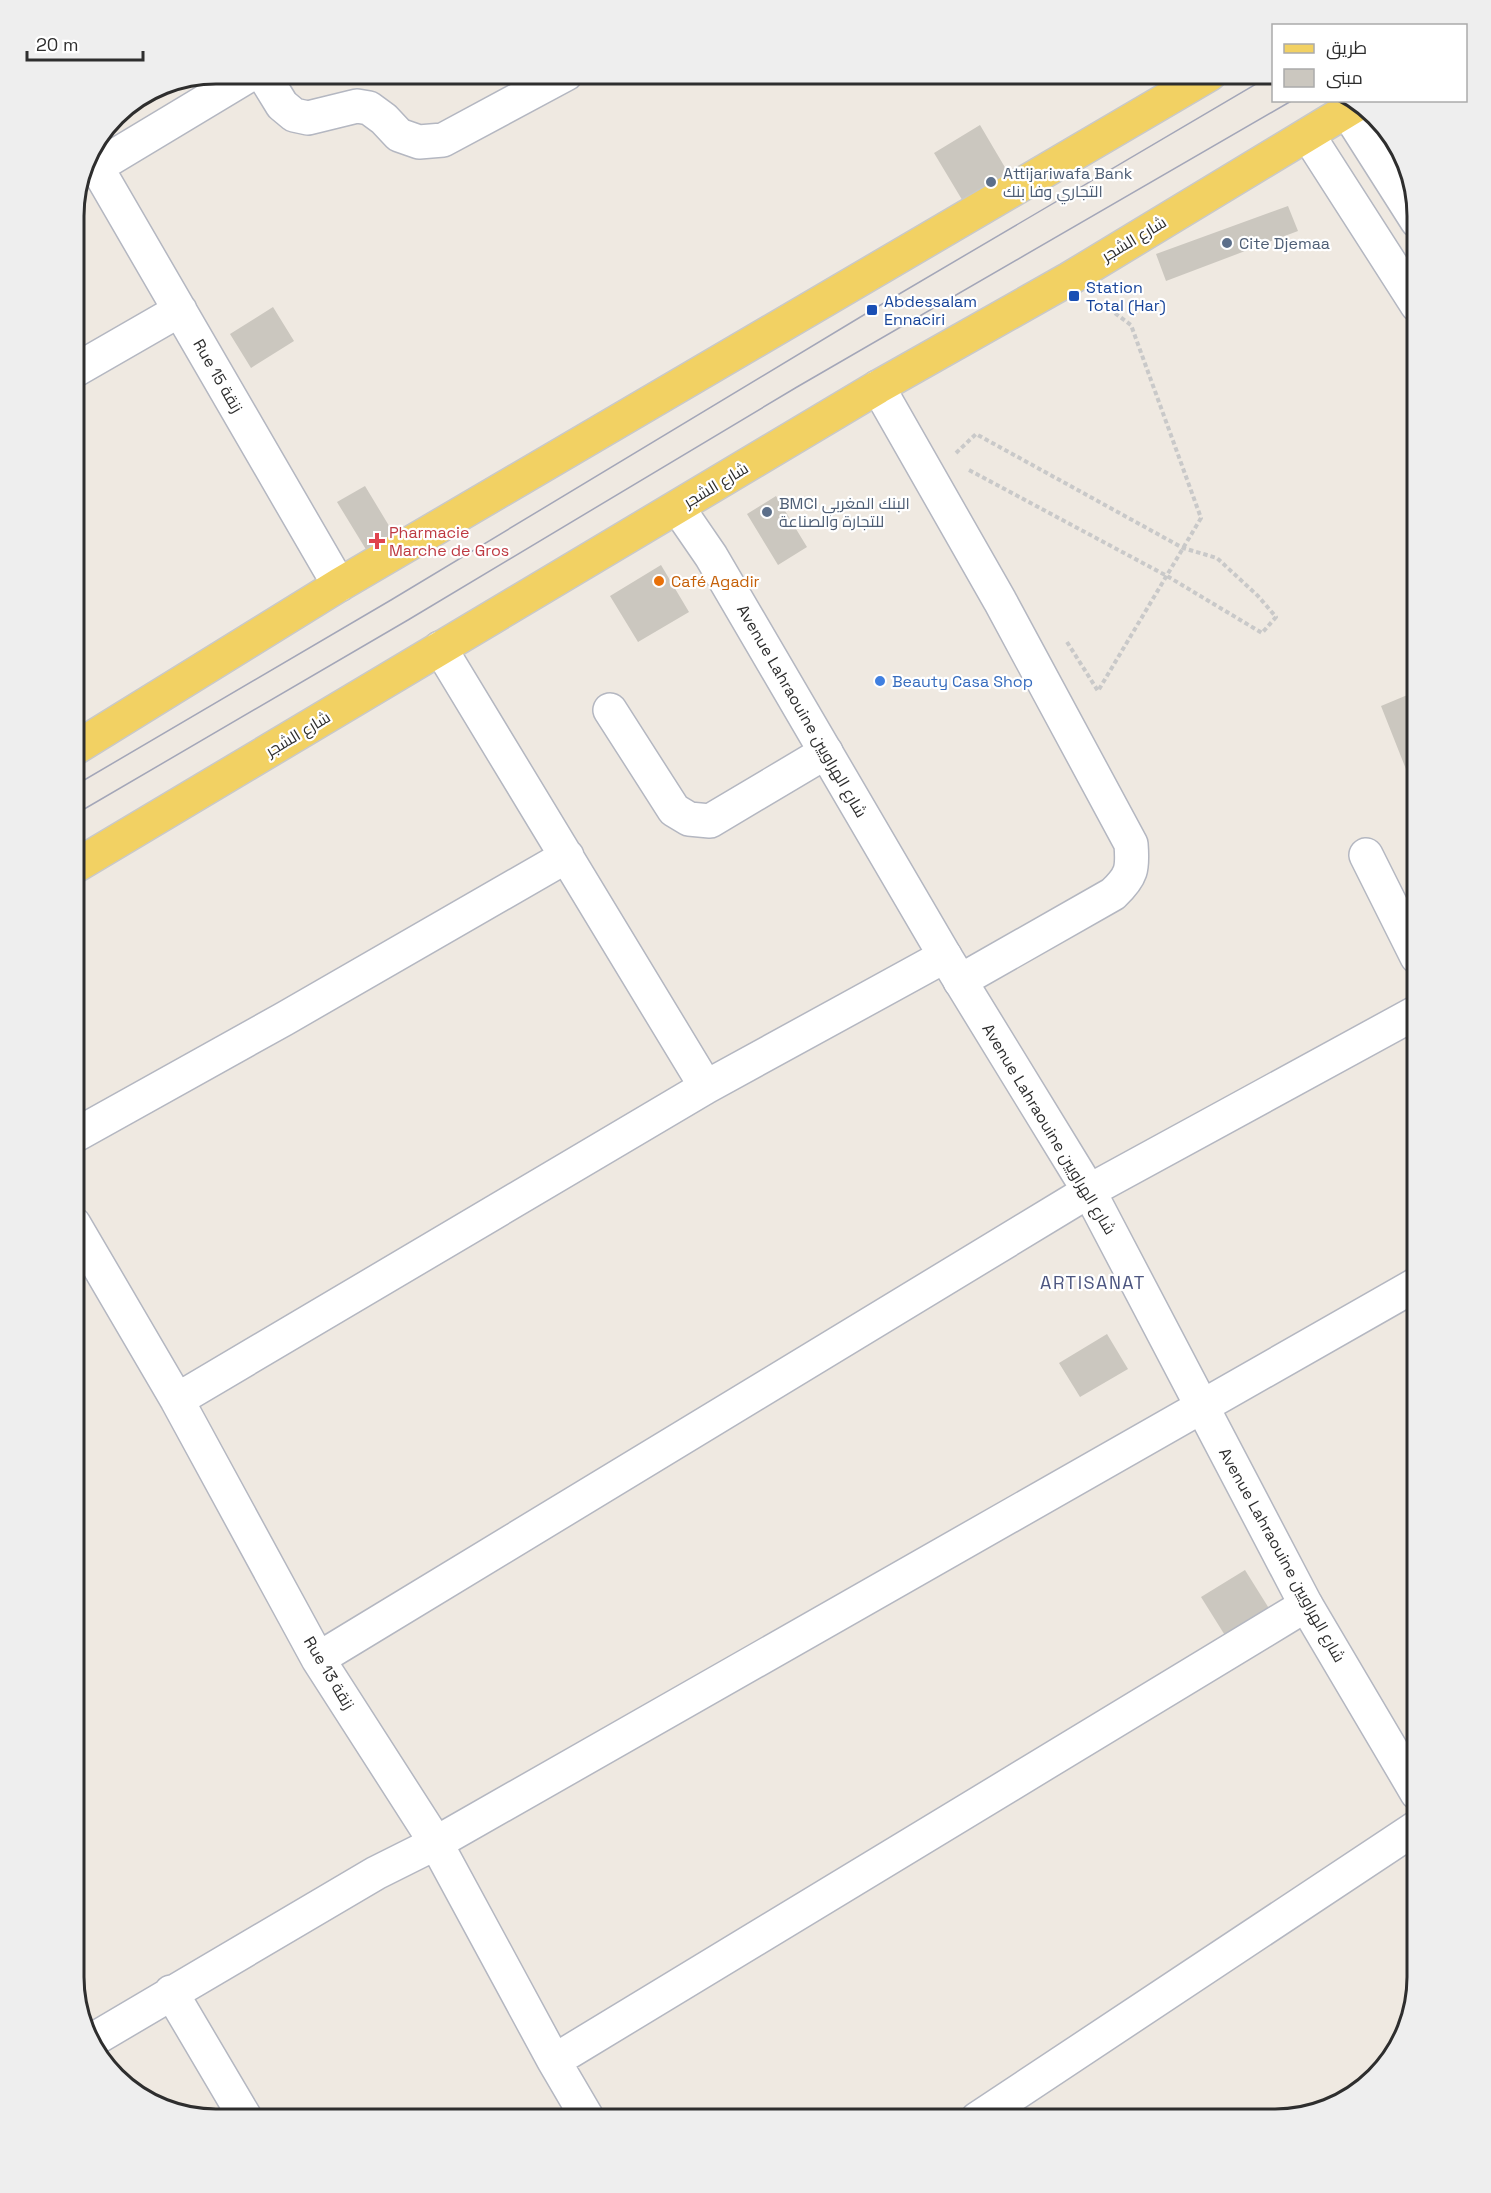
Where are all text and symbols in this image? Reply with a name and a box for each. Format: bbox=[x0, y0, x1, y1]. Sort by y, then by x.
scale bar bbox=[27, 24, 142, 62]
legend bbox=[1272, 24, 1467, 102]
text: 20 m bbox=[36, 33, 79, 56]
text: طريق bbox=[1326, 36, 1367, 60]
text: مبنى bbox=[1326, 66, 1363, 89]
place label: Attijariwafa Bank التجاري وفا بنك bbox=[1003, 163, 1133, 205]
marker: Attijariwafa Bank التجاري وفا بنك bbox=[984, 175, 998, 189]
street label: شارع الشجر bbox=[1097, 211, 1171, 268]
place label: Cite Djemaa bbox=[1239, 233, 1330, 254]
marker: Cite Djemaa bbox=[1220, 236, 1234, 250]
place label: Station Total (Har) bbox=[1086, 277, 1166, 316]
marker: Station Total (Har) bbox=[1067, 289, 1081, 303]
place label: Abdessalam Ennaciri bbox=[884, 291, 977, 330]
marker: Abdessalam Ennaciri bbox=[865, 303, 879, 317]
street label: Rue 15 زنقة bbox=[188, 335, 248, 417]
street label: شارع الشجر bbox=[679, 457, 753, 514]
place label: BMCI البنك المغربي للتجارة والصناعة bbox=[779, 493, 910, 532]
marker: BMCI البنك المغربي للتجارة والصناعة bbox=[760, 505, 774, 519]
place label: Pharmacie Marche de Gros bbox=[389, 522, 509, 561]
marker: Pharmacie Marche de Gros bbox=[370, 534, 384, 548]
place label: Café Agadir bbox=[671, 571, 760, 592]
marker: Café Agadir bbox=[652, 574, 666, 588]
street label: Avenue Lahraouine شارع الهراويين bbox=[731, 601, 872, 822]
place label: Beauty Casa Shop bbox=[892, 671, 1033, 692]
marker: Beauty Casa Shop bbox=[873, 674, 887, 688]
street label: شارع الشجر bbox=[261, 706, 335, 763]
street label: Avenue Lahraouine شارع الهراويين bbox=[977, 1020, 1120, 1239]
district label: ARTISANAT bbox=[1040, 1271, 1146, 1294]
street label: Avenue Lahraouine شارع الهراويين bbox=[1213, 1444, 1350, 1667]
street label: Rue 13 زنقة bbox=[299, 1632, 359, 1714]

